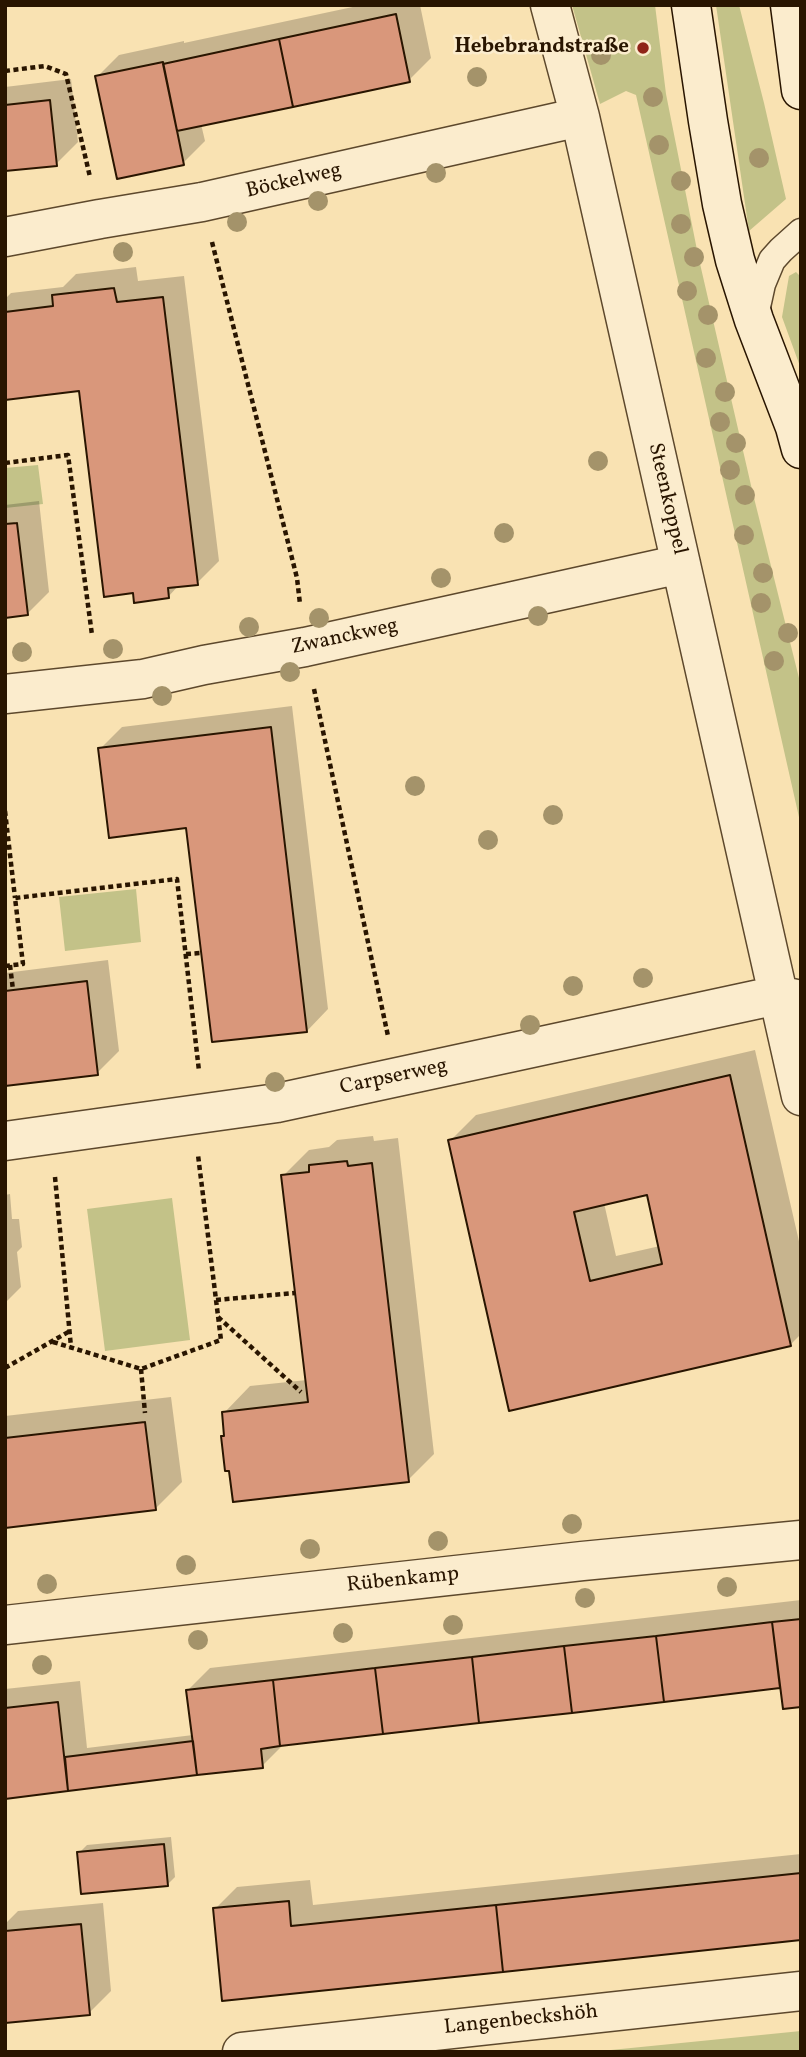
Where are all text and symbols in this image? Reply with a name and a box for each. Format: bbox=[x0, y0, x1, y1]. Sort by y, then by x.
place label: Hebebrandstraße bbox=[454, 35, 629, 61]
marker: Hebebrandstraße bbox=[635, 40, 651, 56]
street label: Böckelweg bbox=[244, 159, 344, 205]
street label: Steenkoppel bbox=[641, 441, 691, 557]
street label: Zwanckweg bbox=[289, 614, 401, 662]
street label: Carpserweg bbox=[338, 1054, 450, 1102]
street label: Rübenkamp bbox=[346, 1563, 460, 1599]
street label: Langenbeckshöh bbox=[443, 2000, 599, 2042]

